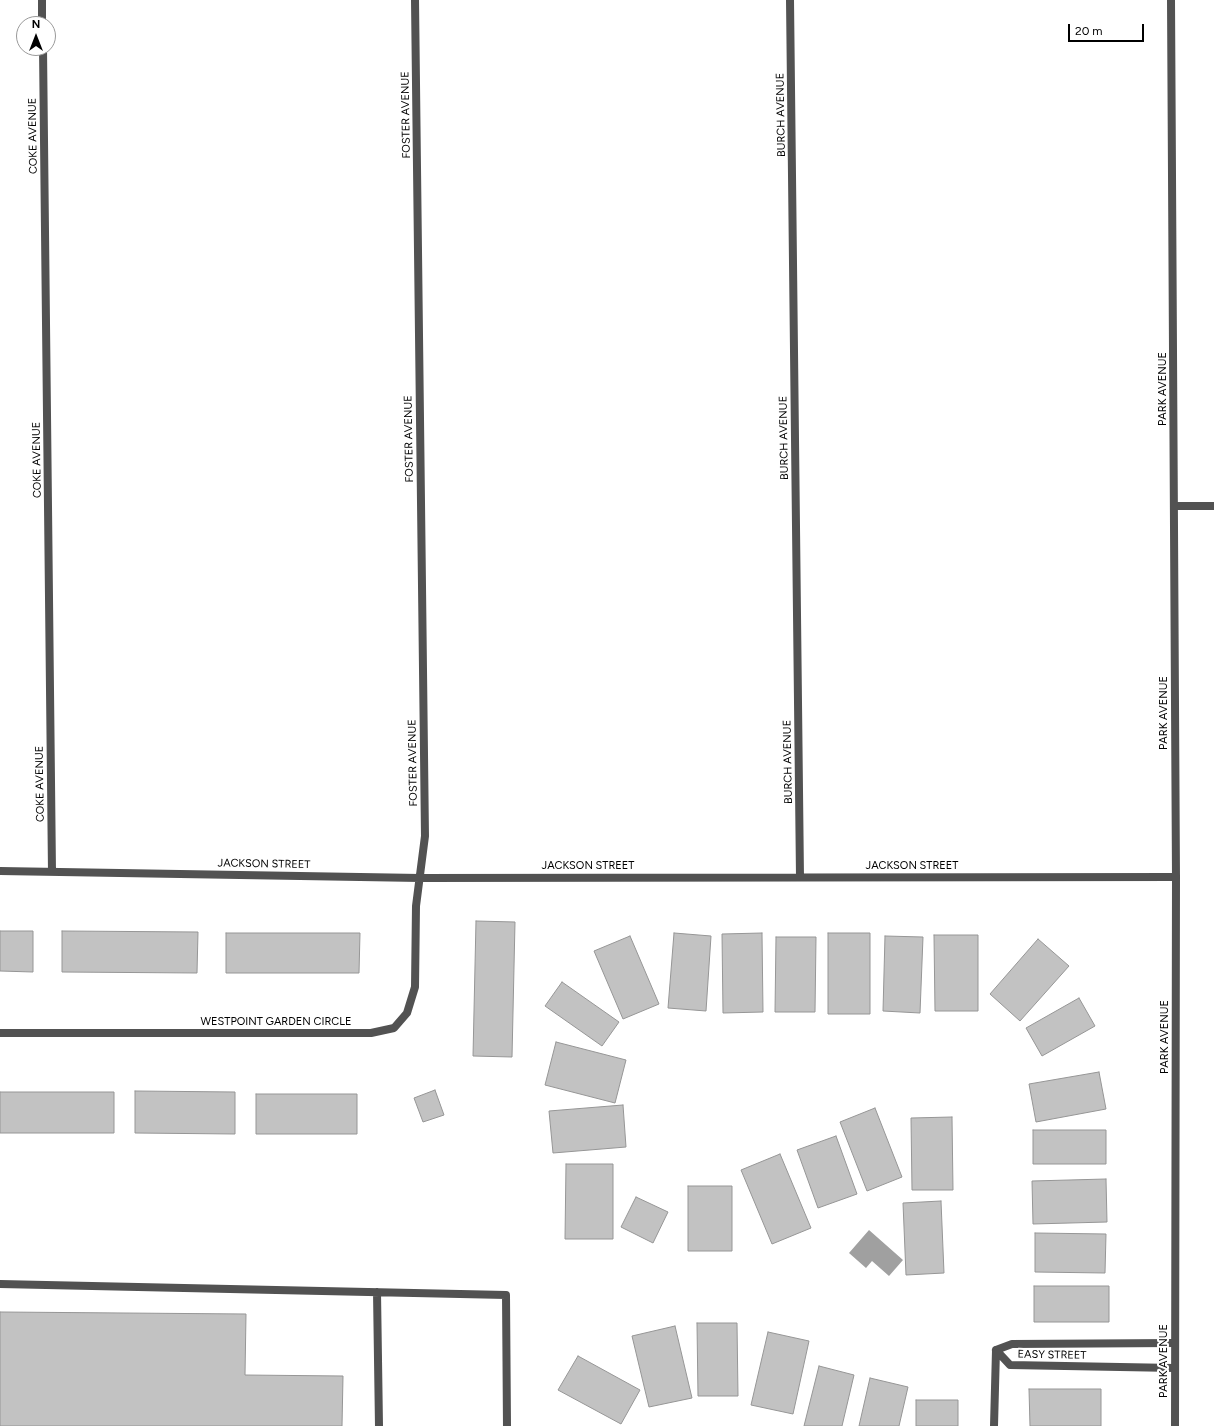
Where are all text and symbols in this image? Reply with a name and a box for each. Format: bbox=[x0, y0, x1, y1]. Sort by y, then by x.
north arrow bbox=[16, 16, 56, 56]
scale bar bbox=[1070, 16, 1146, 42]
text: N bbox=[32, 18, 40, 31]
text: 20 m bbox=[1075, 24, 1103, 38]
street label: FOSTER AVENUE bbox=[399, 71, 413, 159]
street label: BURCH AVENUE bbox=[774, 73, 788, 157]
street label: COKE AVENUE bbox=[26, 98, 40, 174]
street label: PARK AVENUE bbox=[1156, 352, 1170, 426]
street label: FOSTER AVENUE bbox=[402, 395, 416, 483]
street label: BURCH AVENUE bbox=[777, 396, 791, 480]
street label: COKE AVENUE bbox=[30, 422, 44, 498]
street label: PARK AVENUE bbox=[1157, 676, 1171, 750]
street label: FOSTER AVENUE bbox=[406, 719, 420, 807]
street label: BURCH AVENUE bbox=[781, 720, 795, 804]
street label: COKE AVENUE bbox=[33, 746, 47, 822]
street label: JACKSON STREET bbox=[217, 857, 311, 871]
street label: JACKSON STREET bbox=[542, 859, 634, 873]
street label: JACKSON STREET bbox=[866, 859, 958, 873]
street label: PARK AVENUE bbox=[1158, 1000, 1172, 1074]
street label: WESTPOINT GARDEN CIRCLE bbox=[201, 1015, 351, 1029]
street label: PARK AVENUE bbox=[1157, 1324, 1171, 1398]
street label: EASY STREET bbox=[1017, 1348, 1087, 1362]

